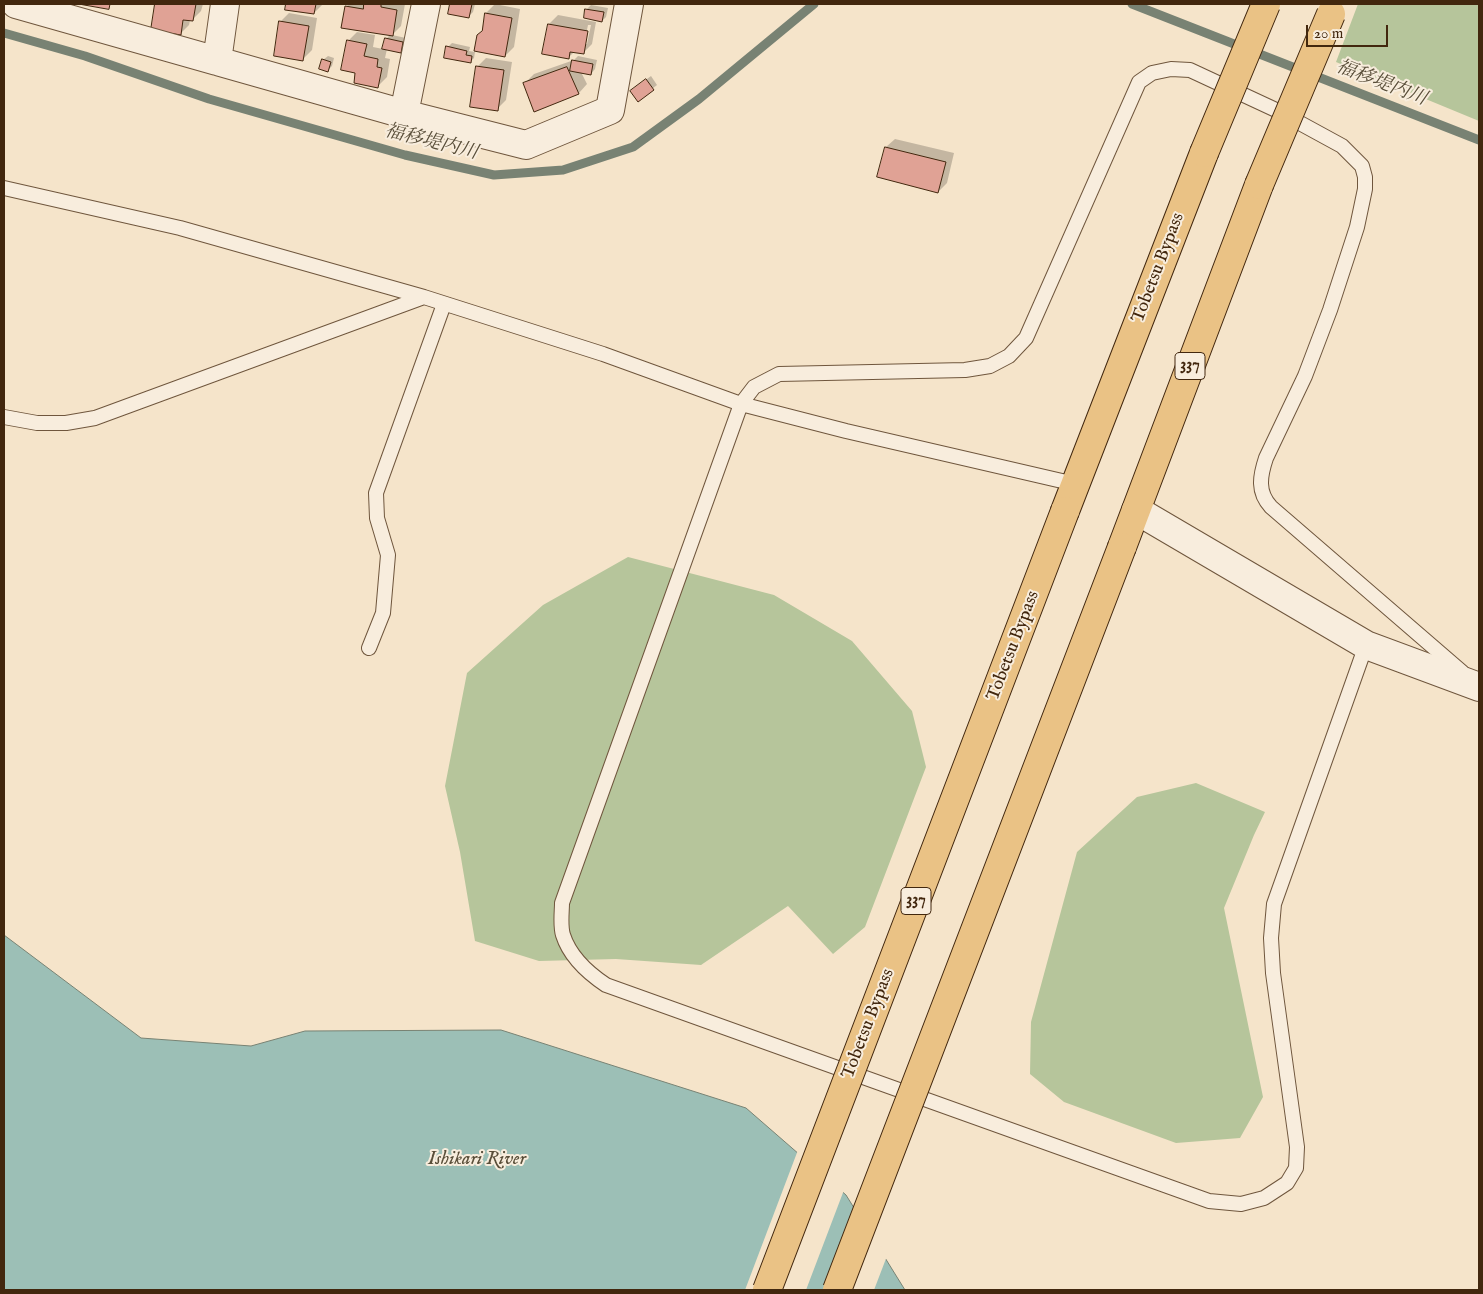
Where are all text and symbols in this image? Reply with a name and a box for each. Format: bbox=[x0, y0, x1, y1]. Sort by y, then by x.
scale bar bbox=[1308, 15, 1390, 47]
text: 20 m bbox=[1314, 24, 1343, 43]
water label: 福移堤内川 bbox=[1333, 56, 1429, 112]
water label: 福移堤内川 bbox=[382, 120, 480, 166]
street label: Tobetsu Bypass bbox=[1128, 210, 1190, 326]
road number: 337 bbox=[1175, 352, 1205, 380]
street label: Tobetsu Bypass bbox=[983, 588, 1045, 704]
road number: 337 bbox=[901, 888, 931, 914]
street label: Tobetsu Bypass bbox=[838, 966, 900, 1082]
water label: Ishikari River bbox=[428, 1149, 526, 1171]

